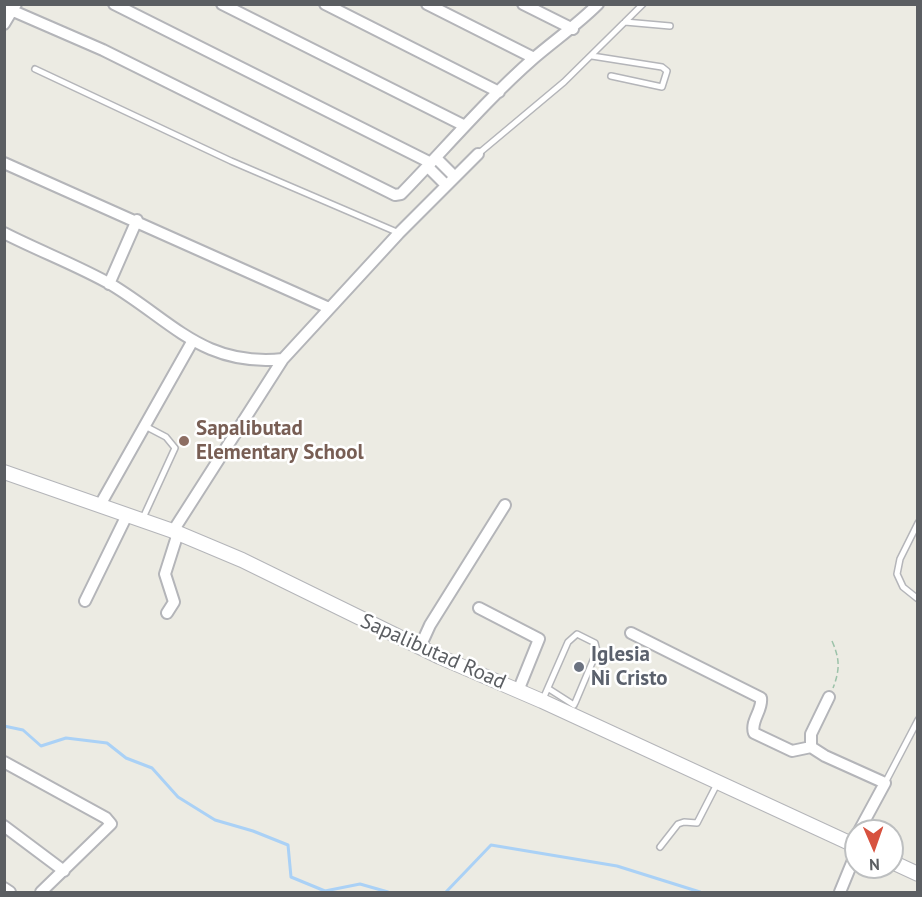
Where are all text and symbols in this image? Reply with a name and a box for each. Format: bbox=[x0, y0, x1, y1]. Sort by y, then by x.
place label: Sapalibutad Elementary School bbox=[196, 416, 364, 466]
marker: Sapalibutad Elementary School bbox=[177, 434, 191, 448]
street label: Sapalibutad Road bbox=[356, 609, 510, 695]
place label: Iglesia Ni Cristo bbox=[591, 642, 668, 692]
marker: Iglesia Ni Cristo bbox=[572, 660, 586, 674]
north arrow bbox=[844, 819, 904, 879]
text: N bbox=[869, 855, 880, 875]

